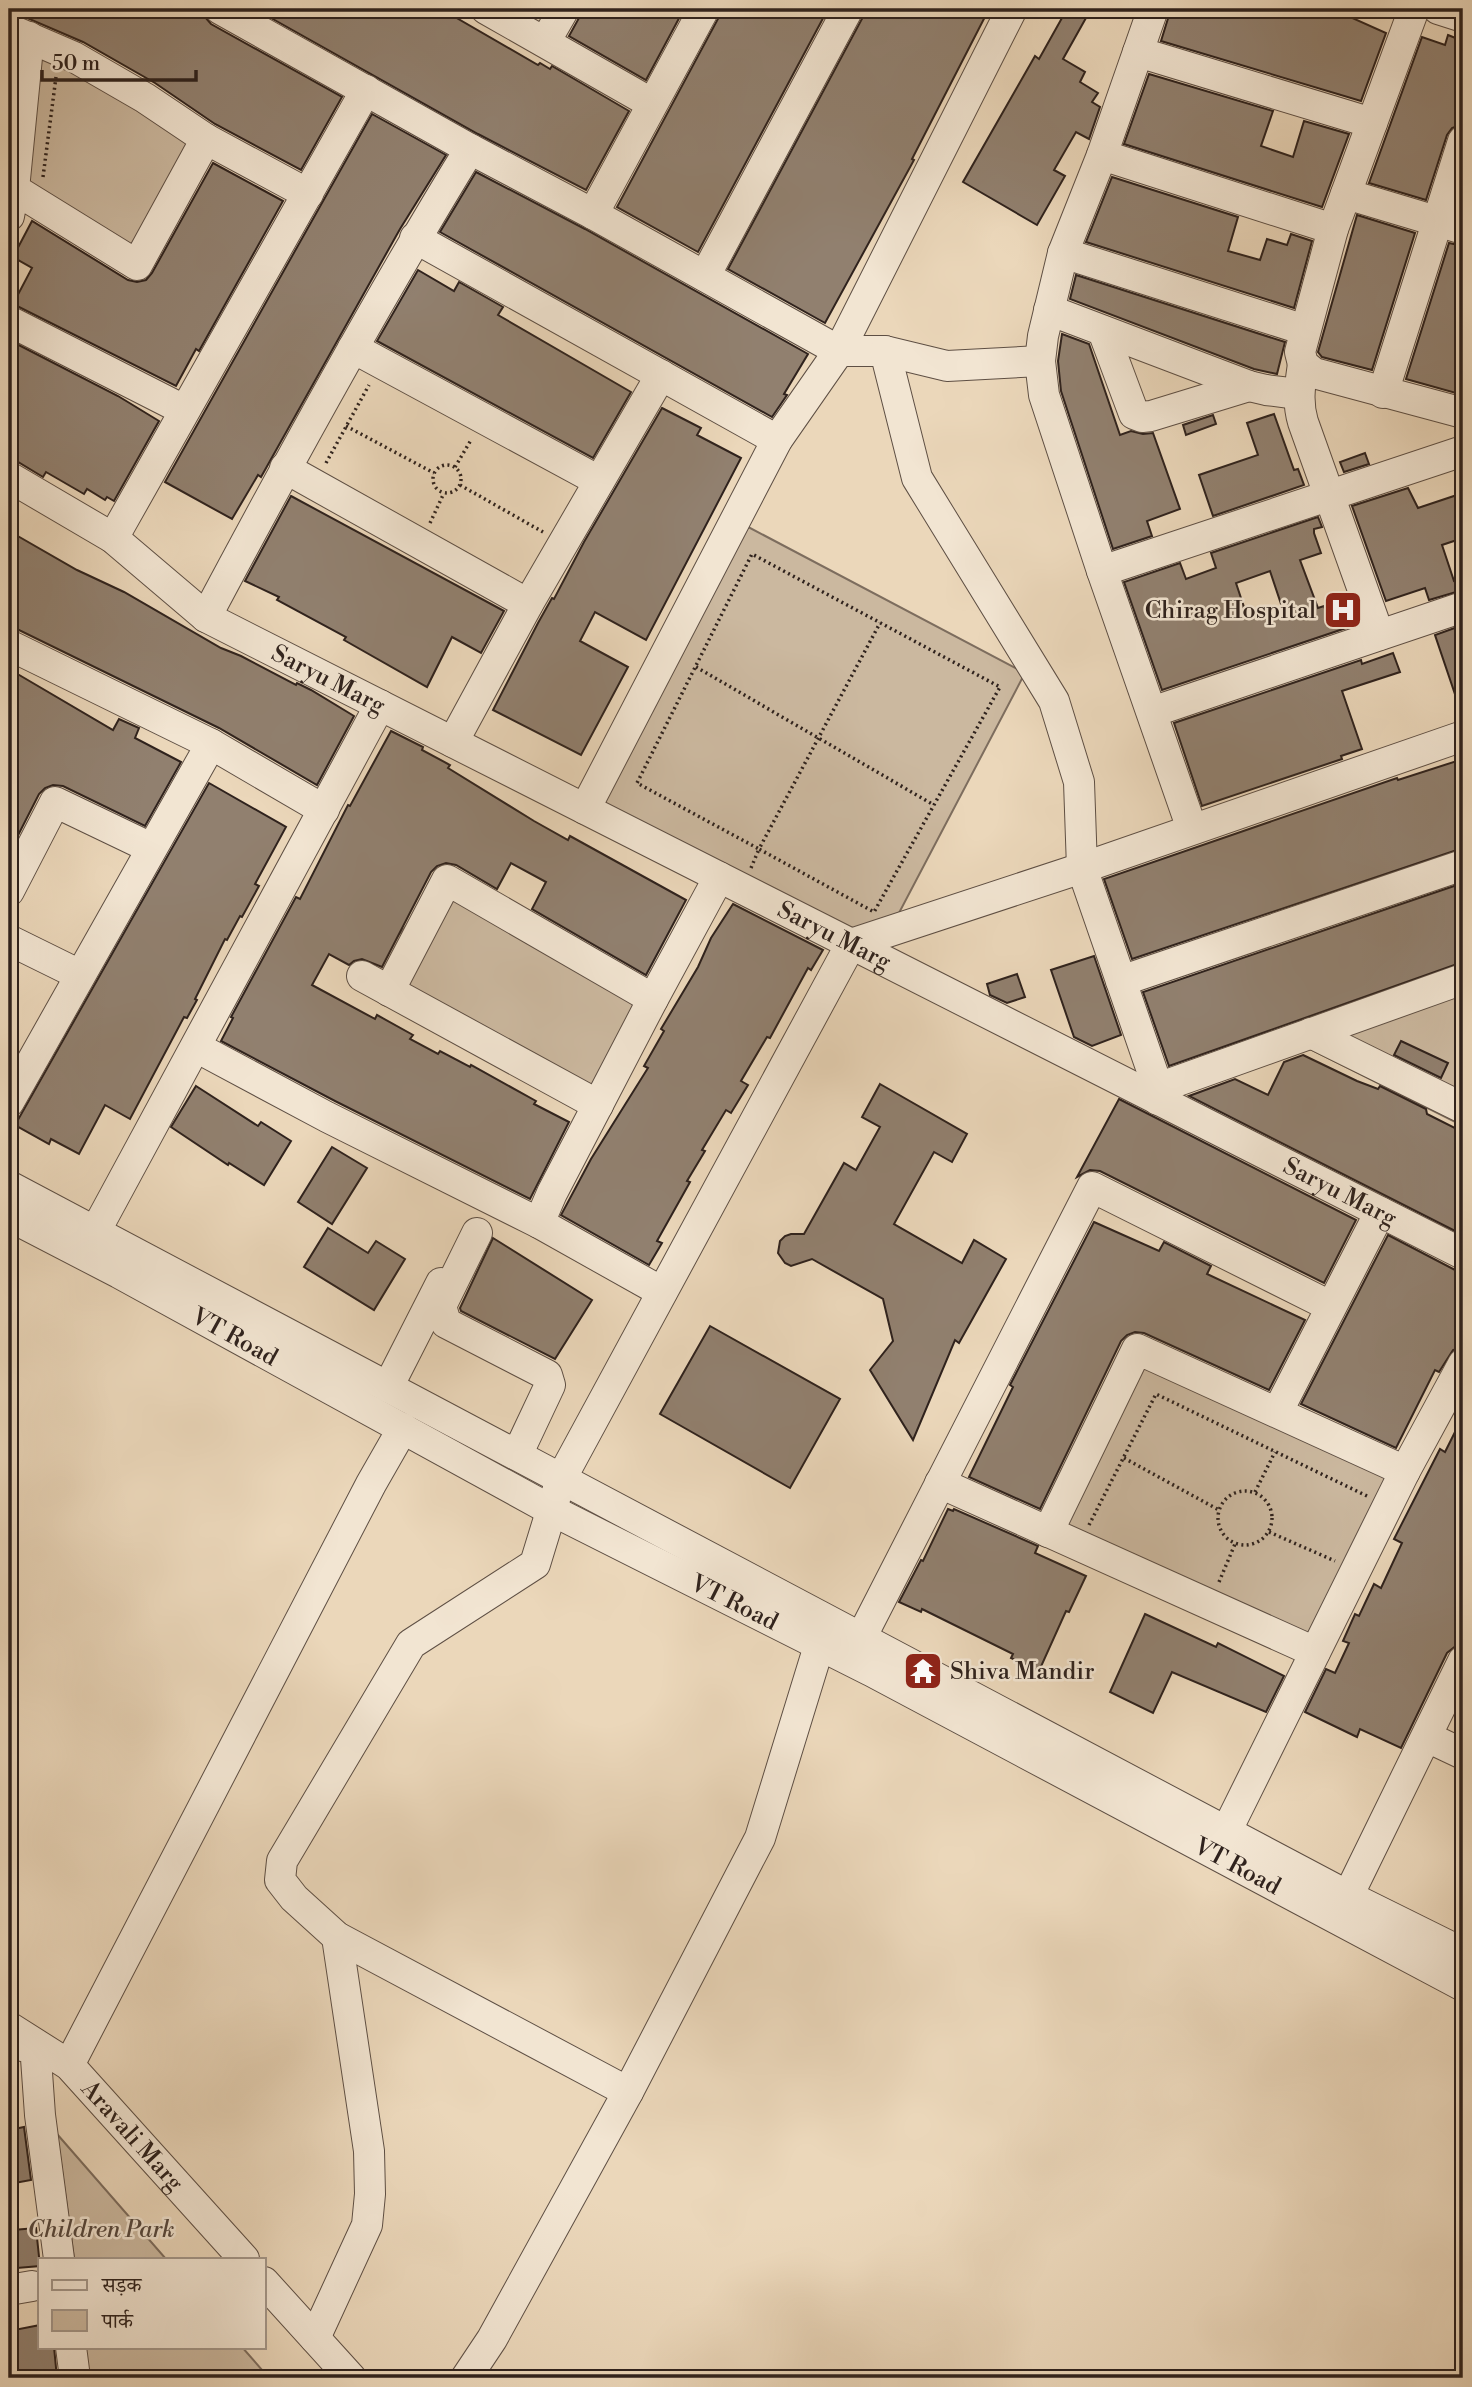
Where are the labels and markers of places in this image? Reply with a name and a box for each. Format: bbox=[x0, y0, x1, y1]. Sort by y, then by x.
hospital icon: Chirag Hospital bbox=[1322, 589, 1364, 631]
place label: Chirag Hospital bbox=[1145, 596, 1316, 626]
temple icon: Shiva Mandir bbox=[902, 1650, 944, 1692]
place label: Shiva Mandir bbox=[950, 1657, 1095, 1687]

